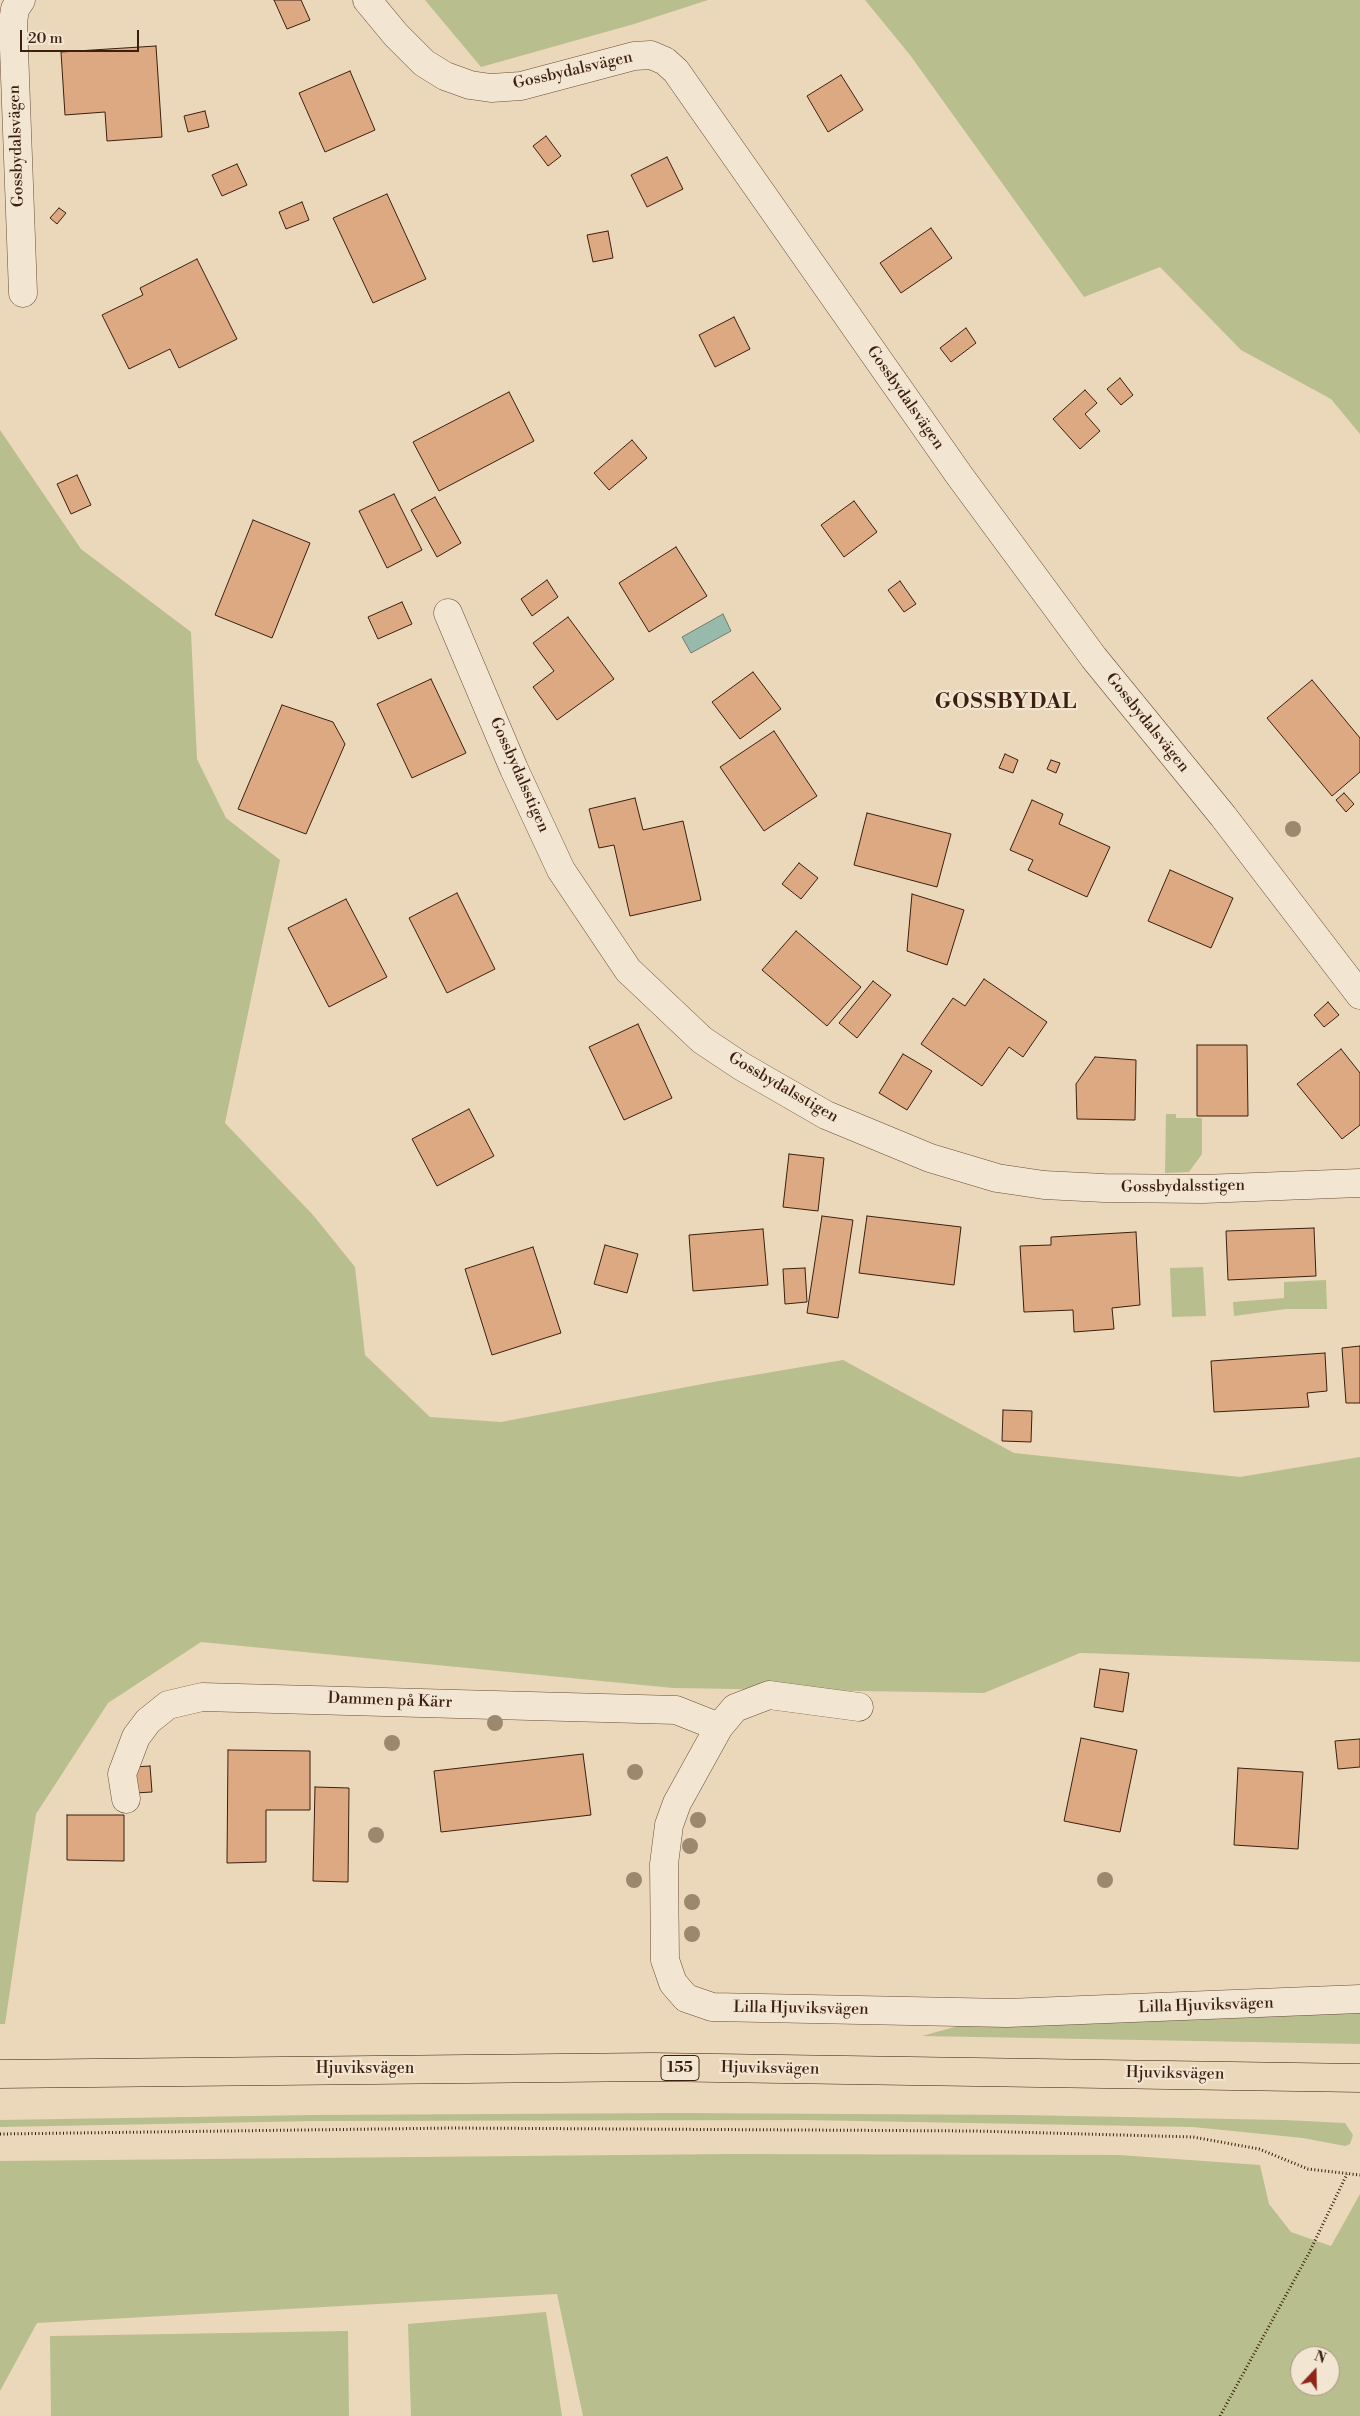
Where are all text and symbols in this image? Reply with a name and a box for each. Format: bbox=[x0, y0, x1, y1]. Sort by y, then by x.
scale bar bbox=[22, 20, 141, 52]
text: 20 m bbox=[28, 29, 63, 48]
street label: Gossbydalsvägen bbox=[511, 48, 635, 94]
street label: Gossbydalsvägen bbox=[5, 85, 29, 207]
street label: Gossbydalsvägen bbox=[862, 342, 948, 454]
street label: Gossbydalsvägen bbox=[1101, 669, 1193, 777]
district label: GOSSBYDAL bbox=[934, 690, 1078, 716]
street label: Gossbydalsstigen bbox=[485, 714, 553, 836]
street label: Gossbydalsstigen bbox=[725, 1049, 841, 1127]
street label: Gossbydalsstigen bbox=[1121, 1176, 1245, 1198]
street label: Dammen på Kärr bbox=[327, 1689, 453, 1713]
street label: Lilla Hjuviksvägen bbox=[1138, 1994, 1274, 2018]
street label: Lilla Hjuviksvägen bbox=[733, 1998, 869, 2020]
road number: 155 bbox=[661, 2056, 699, 2080]
street label: Hjuviksvägen bbox=[316, 2059, 414, 2079]
street label: Hjuviksvägen bbox=[721, 2059, 819, 2079]
street label: Hjuviksvägen bbox=[1126, 2064, 1224, 2084]
north arrow bbox=[1290, 2346, 1340, 2396]
text: N bbox=[1312, 2348, 1328, 2368]

